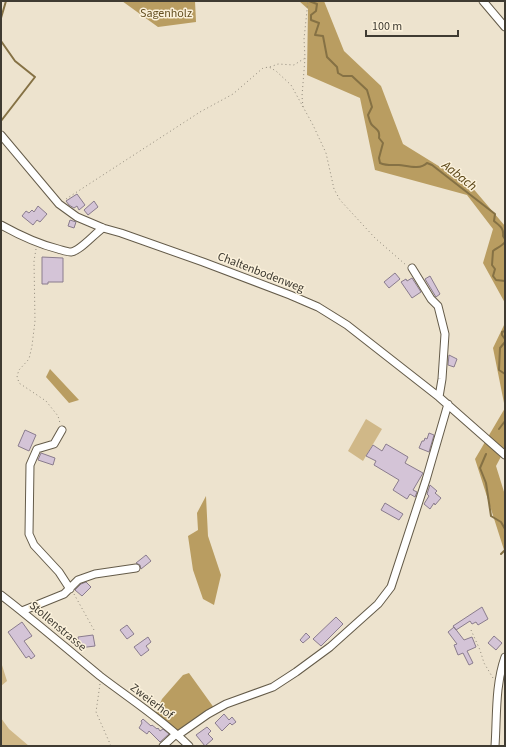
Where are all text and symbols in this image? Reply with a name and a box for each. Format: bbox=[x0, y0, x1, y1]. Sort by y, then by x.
park label: Sagenholz bbox=[140, 5, 192, 22]
scale bar bbox=[366, 12, 458, 38]
text: 100 m bbox=[372, 18, 402, 35]
water label: Aabach bbox=[437, 156, 481, 195]
street label: Chaltenbodenweg bbox=[215, 248, 307, 297]
street label: Stollenstrasse bbox=[25, 597, 90, 655]
street label: Zweierhof bbox=[126, 679, 177, 724]

